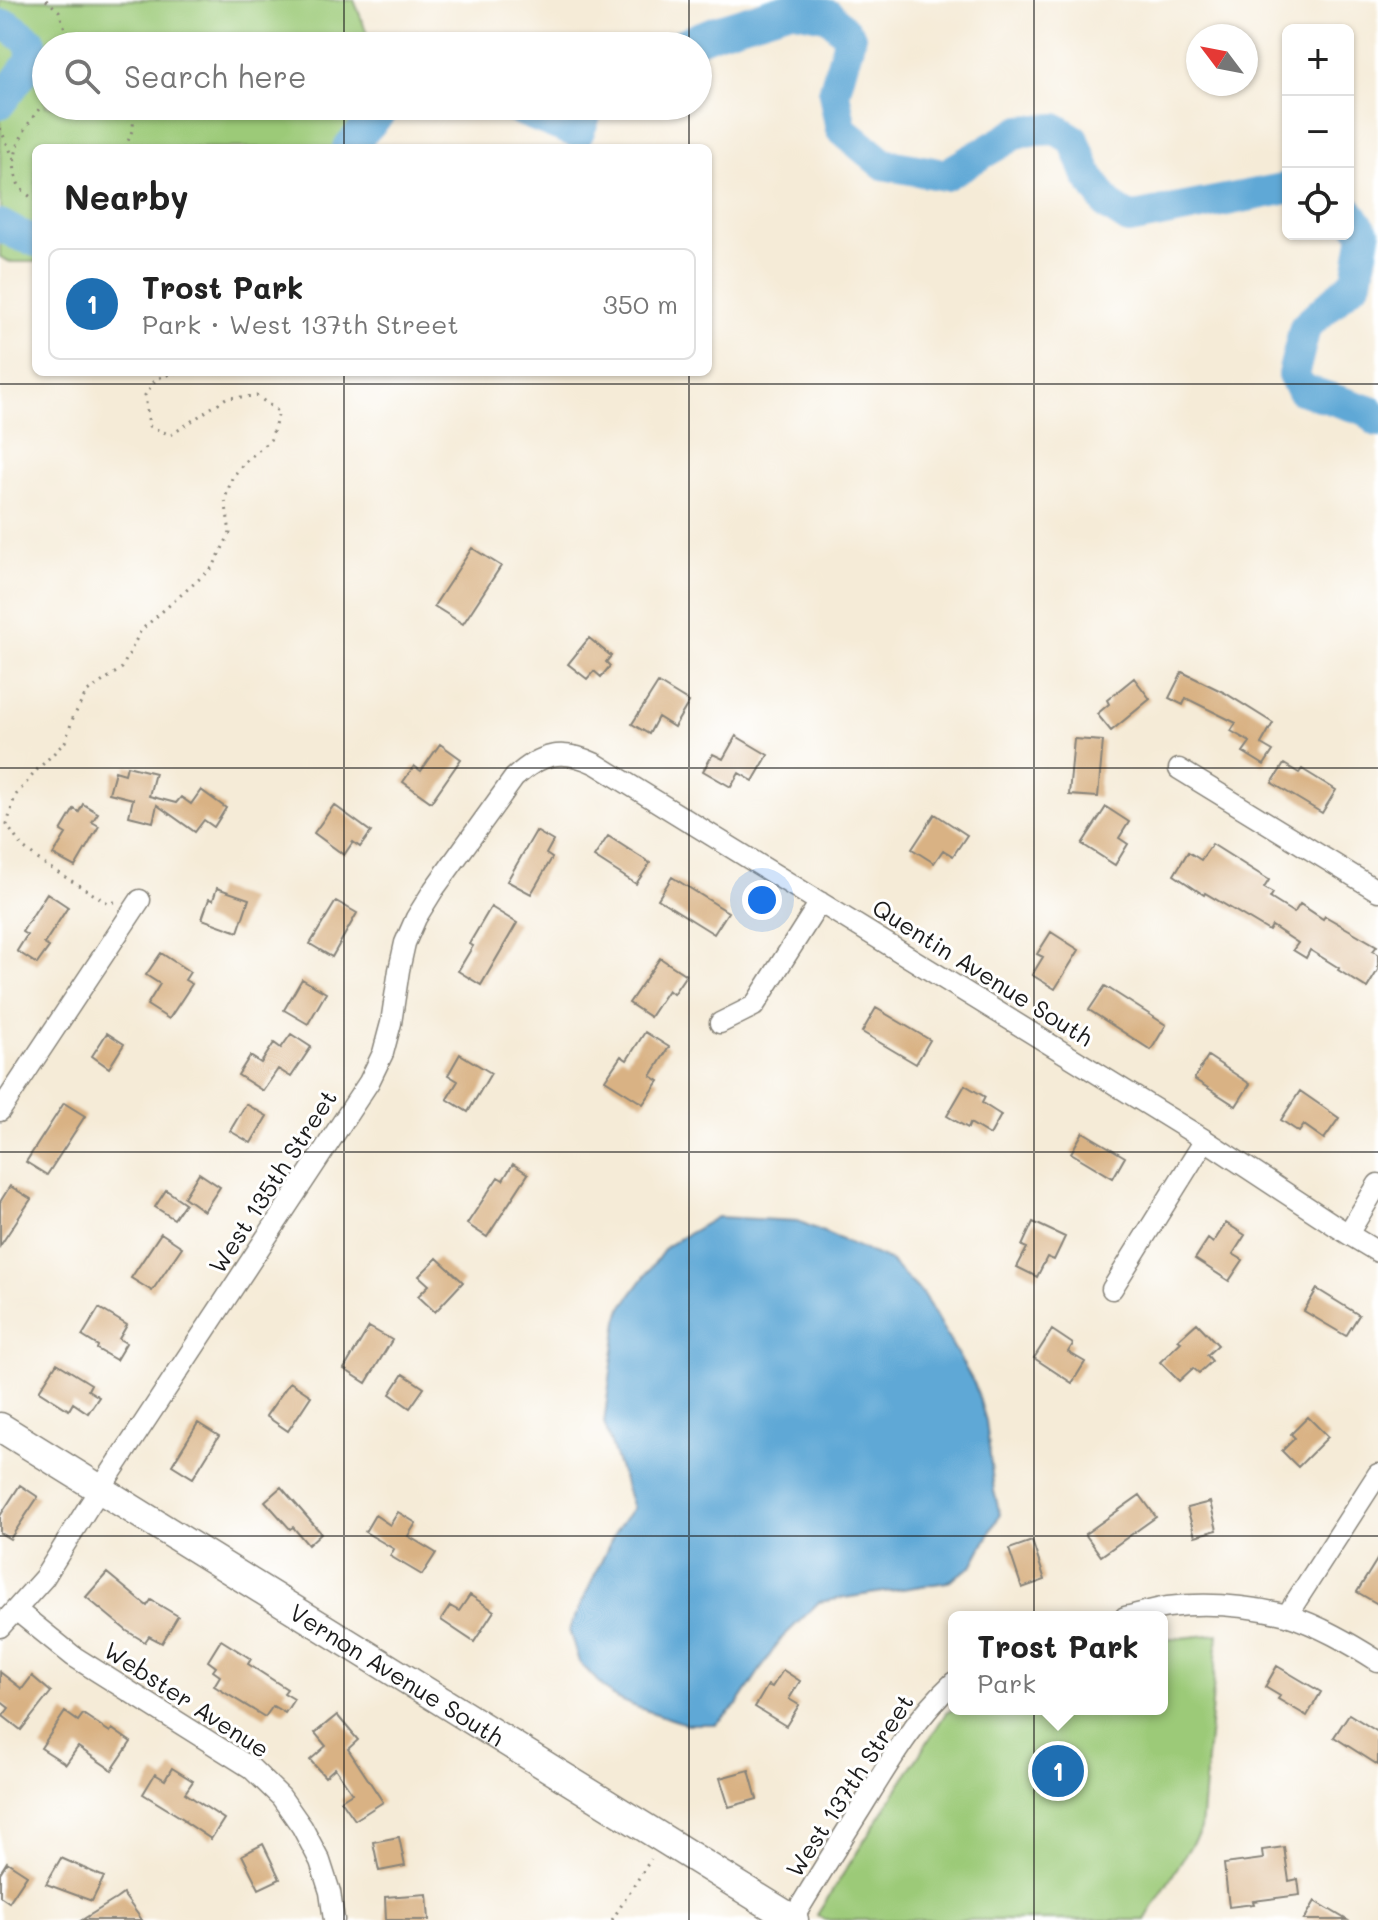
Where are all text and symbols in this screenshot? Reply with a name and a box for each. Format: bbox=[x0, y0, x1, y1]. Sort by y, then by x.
north arrow bbox=[1186, 24, 1258, 96]
map controls bbox=[1282, 24, 1354, 240]
button: + bbox=[1282, 24, 1354, 96]
search box bbox=[32, 32, 712, 120]
icon: search bbox=[60, 54, 104, 98]
text: Search here bbox=[124, 56, 307, 96]
button: − bbox=[1282, 96, 1354, 168]
button: locate bbox=[1282, 168, 1354, 240]
text: Nearby bbox=[64, 174, 189, 219]
text: Trost Park bbox=[142, 267, 304, 307]
text: 1 bbox=[86, 287, 98, 321]
text: 350 m bbox=[603, 287, 678, 321]
text: Park · West 137th Street bbox=[142, 307, 459, 341]
your location bbox=[742, 880, 782, 920]
street label: Quentin Avenue South bbox=[867, 891, 1099, 1053]
street label: West 135th Street bbox=[201, 1083, 343, 1279]
street label: Vernon Avenue South bbox=[285, 1596, 511, 1752]
popup bbox=[948, 1611, 1168, 1715]
text: Trost Park bbox=[977, 1626, 1139, 1666]
street label: Webster Avenue bbox=[98, 1634, 276, 1764]
text: Park bbox=[977, 1666, 1036, 1700]
street label: West 137th Street bbox=[778, 1688, 920, 1882]
pin: 1 bbox=[1032, 1741, 1084, 1801]

